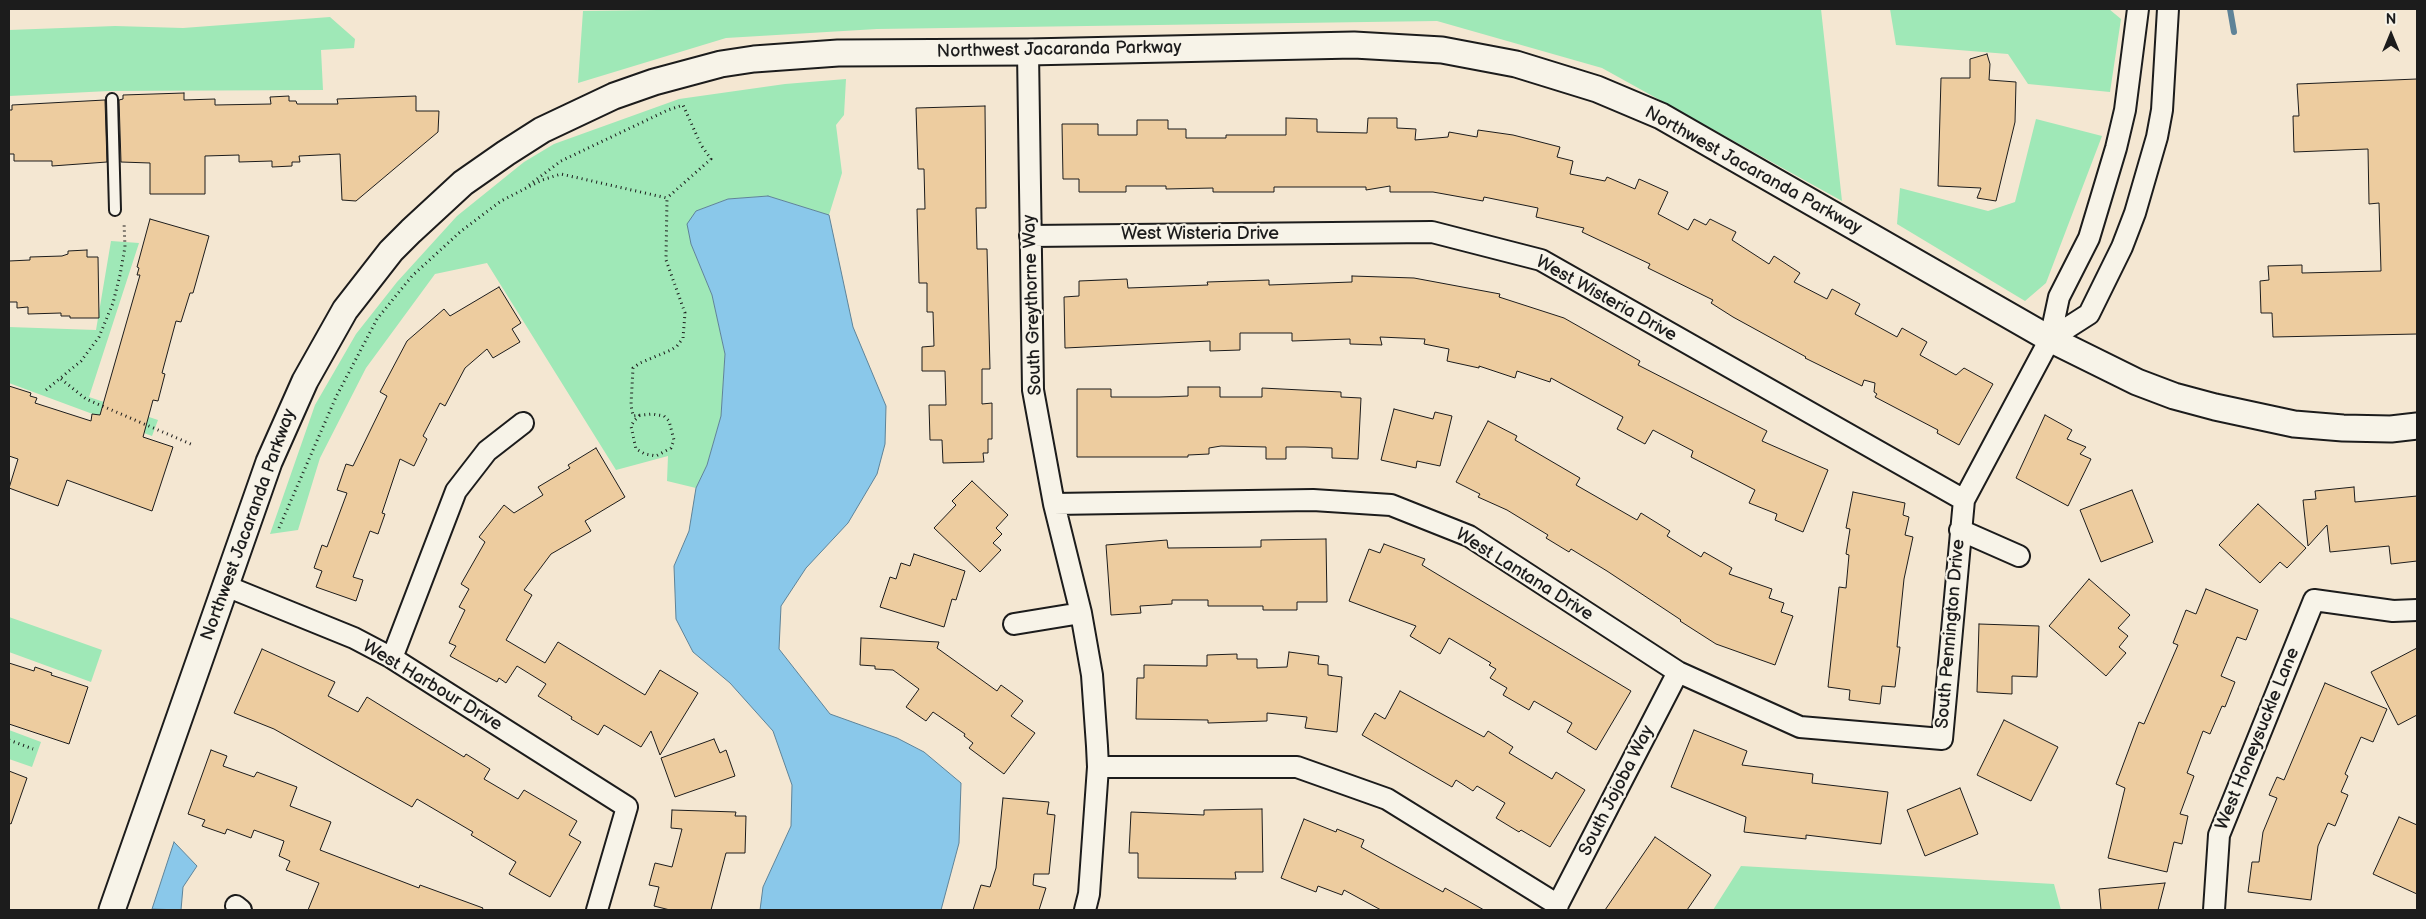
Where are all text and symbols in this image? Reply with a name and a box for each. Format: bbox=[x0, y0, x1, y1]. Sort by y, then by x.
north arrow bbox=[2366, 10, 2416, 60]
text: N bbox=[2386, 11, 2396, 28]
street label: Northwest Jacaranda Parkway bbox=[936, 37, 1182, 63]
street label: Northwest Jacaranda Parkway bbox=[1641, 102, 1865, 240]
street label: South Greythorne Way bbox=[1019, 214, 1047, 396]
street label: West Wisteria Drive bbox=[1121, 223, 1279, 245]
street label: West Wisteria Drive bbox=[1532, 251, 1680, 347]
street label: Northwest Jacaranda Parkway bbox=[197, 406, 301, 644]
street label: West Lantana Drive bbox=[1451, 524, 1597, 626]
street label: South Pennington Drive bbox=[1932, 538, 1970, 730]
street label: West Harbour Drive bbox=[358, 636, 506, 736]
street label: West Honeysuckle Lane bbox=[2211, 645, 2305, 833]
street label: South Jojoba Way bbox=[1575, 722, 1659, 860]

